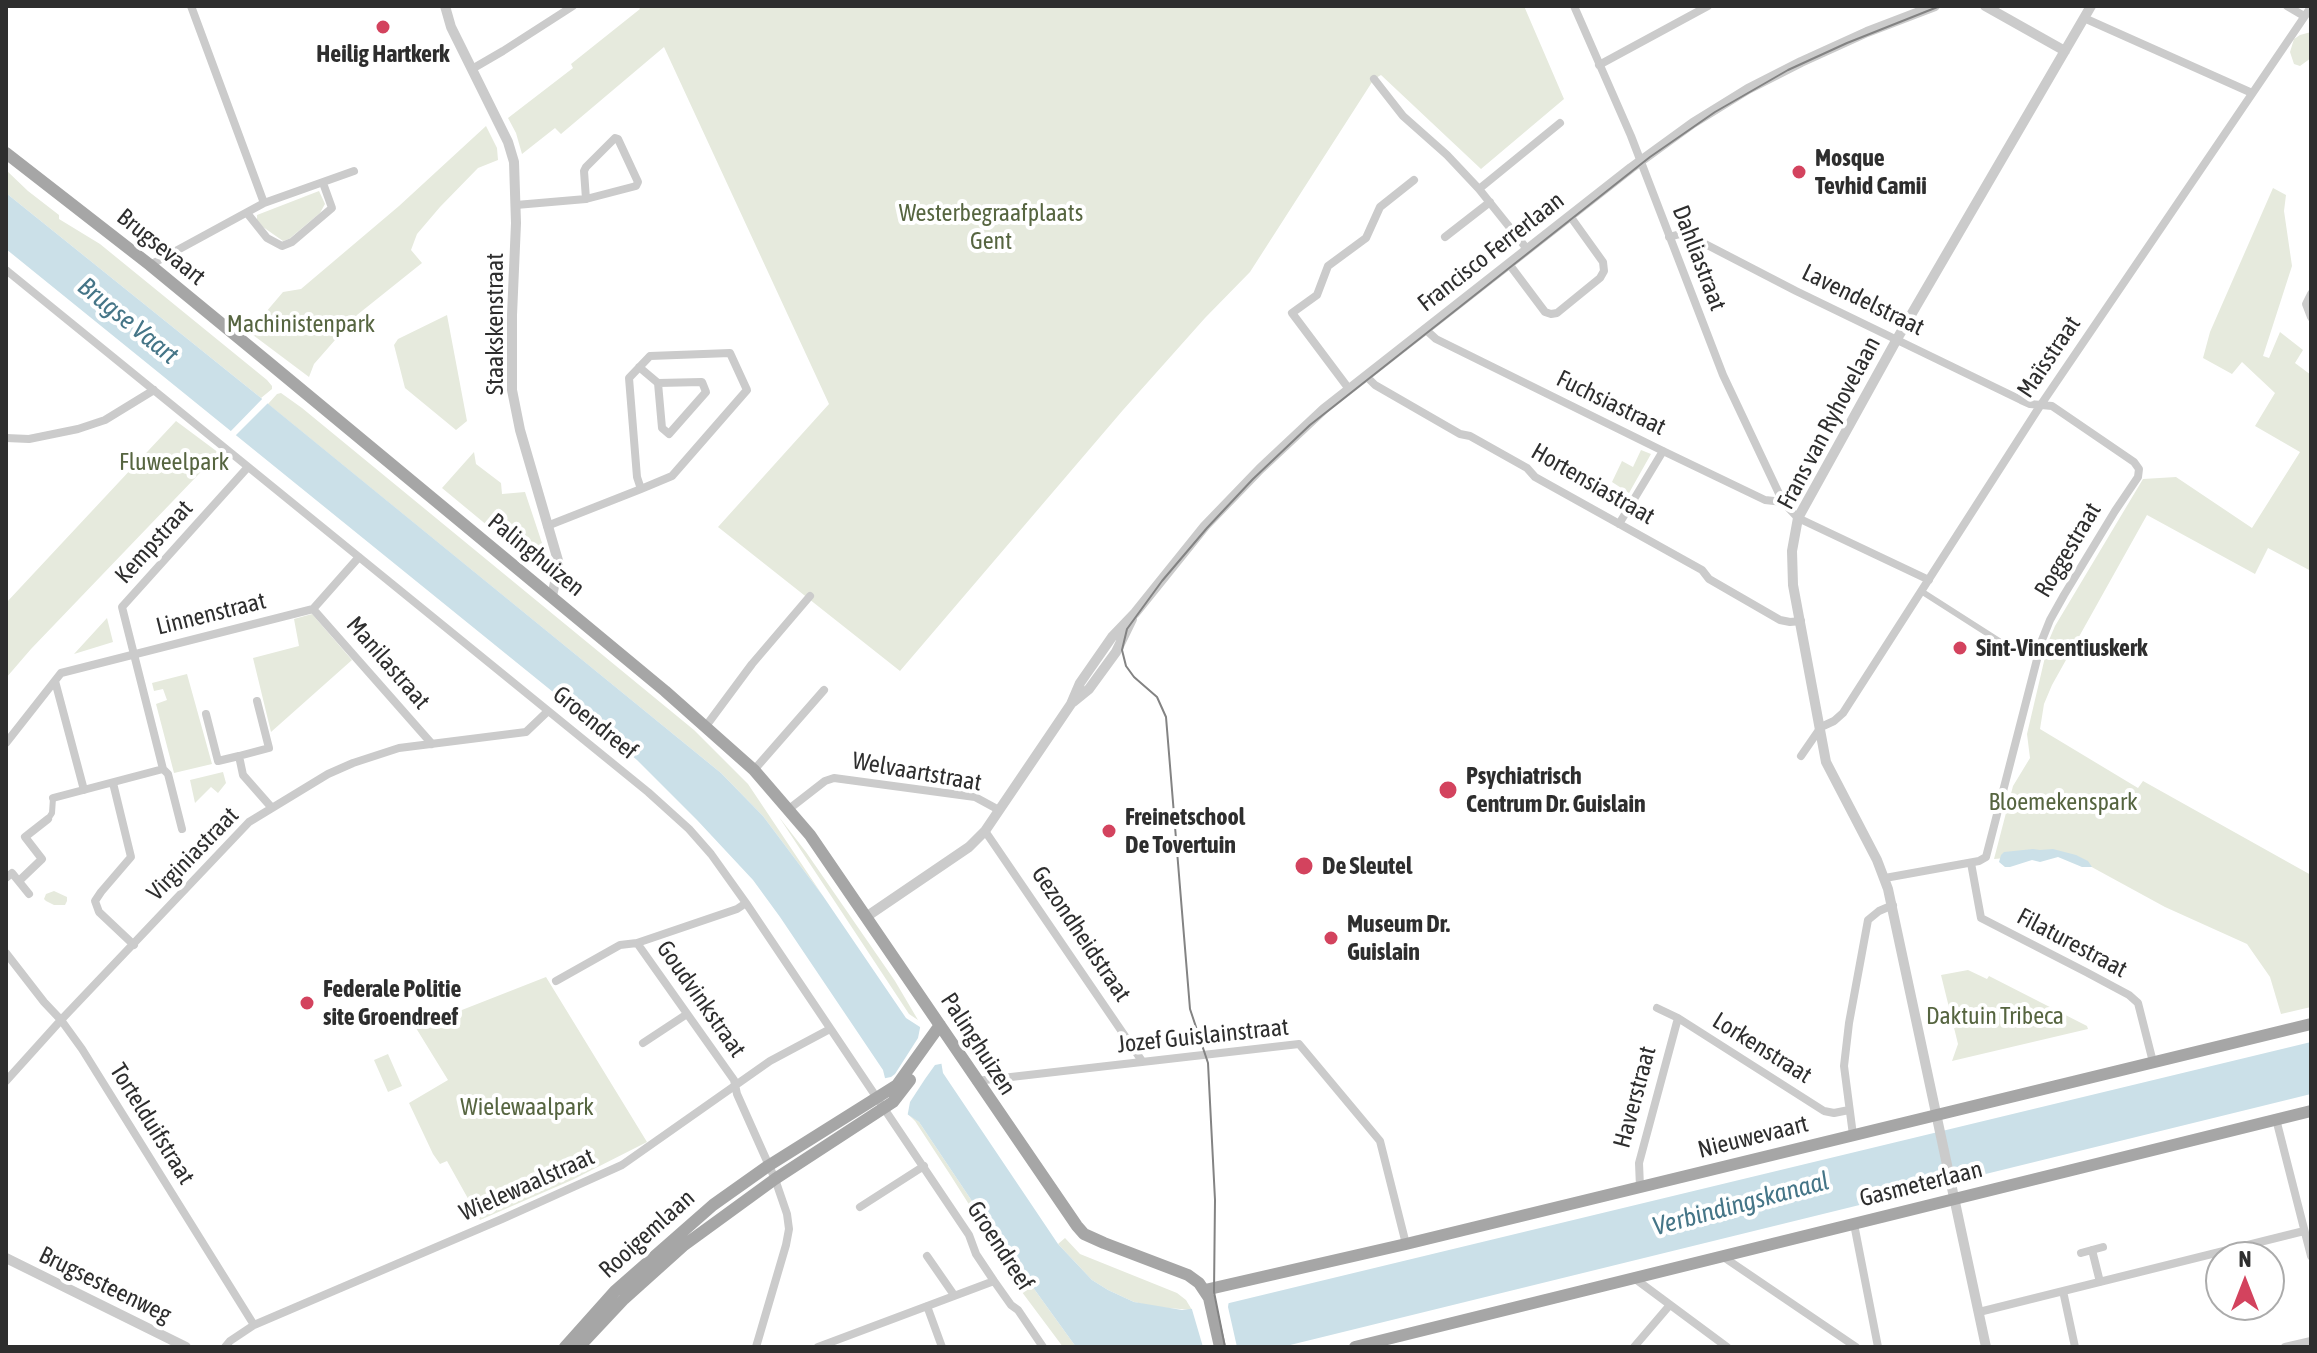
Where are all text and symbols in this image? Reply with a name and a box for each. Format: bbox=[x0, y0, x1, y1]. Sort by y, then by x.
marker: Heilig Hartkerk bbox=[374, 18, 392, 36]
place label: Heilig Hartkerk bbox=[316, 40, 450, 68]
place label: Mosque Tevhid Camii bbox=[1815, 144, 1927, 200]
marker: Mosque Tevhid Camii bbox=[1790, 163, 1808, 181]
street label: Francisco Ferrerlaan bbox=[1412, 186, 1570, 318]
park label: Westerbegraafplaats Gent bbox=[899, 199, 1083, 255]
street label: Dahliastraat bbox=[1666, 201, 1732, 315]
street label: Brugsevaart bbox=[111, 203, 211, 291]
street label: Staakskenstraat bbox=[481, 253, 509, 395]
street label: Lavendelstraat bbox=[1797, 258, 1929, 342]
water label: Brugse Vaart bbox=[71, 271, 185, 371]
park label: Machinistenpark bbox=[227, 310, 375, 338]
street label: Maïsstraat bbox=[2011, 311, 2087, 403]
street label: Frans van Ryhovelaan bbox=[1771, 332, 1887, 514]
street label: Fuchsiastraat bbox=[1552, 364, 1670, 442]
street label: Hortensiastraat bbox=[1526, 437, 1660, 531]
park label: Fluweelpark bbox=[119, 448, 229, 476]
street label: Kempstraat bbox=[109, 494, 199, 590]
street label: Roggestraat bbox=[2029, 498, 2107, 602]
street label: Palinghuizen bbox=[482, 507, 590, 603]
street label: Linnenstraat bbox=[153, 586, 269, 642]
street label: Manilastraat bbox=[340, 611, 436, 715]
place label: Sint-Vincentiuskerk bbox=[1976, 634, 2148, 662]
marker: Sint-Vincentiuskerk bbox=[1951, 639, 1969, 657]
street label: Groendreef bbox=[547, 680, 643, 766]
street label: Welvaartstraat bbox=[850, 746, 984, 798]
place label: Psychiatrisch Centrum Dr. Guislain bbox=[1466, 762, 1646, 818]
marker: Psychiatrisch Centrum Dr. Guislain bbox=[1437, 779, 1459, 801]
park label: Bloemekenspark bbox=[1988, 788, 2138, 816]
street label: Virginiastraat bbox=[141, 801, 245, 907]
place label: Freinetschool De Tovertuin bbox=[1125, 803, 1245, 859]
marker: Freinetschool De Tovertuin bbox=[1100, 822, 1118, 840]
place label: De Sleutel bbox=[1322, 852, 1412, 880]
marker: De Sleutel bbox=[1293, 855, 1315, 877]
street label: Gezondheidstraat bbox=[1025, 861, 1137, 1007]
street label: Filaturestraat bbox=[2012, 902, 2132, 984]
place label: Museum Dr. Guislain bbox=[1347, 910, 1450, 966]
marker: Museum Dr. Guislain bbox=[1322, 929, 1340, 947]
street label: Goudvinkstraat bbox=[650, 935, 752, 1063]
place label: Federale Politie site Groendreef bbox=[323, 975, 461, 1031]
street label: Palinghuizen bbox=[934, 988, 1022, 1100]
marker: Federale Politie site Groendreef bbox=[298, 994, 316, 1012]
park label: Daktuin Tribeca bbox=[1926, 1002, 2064, 1030]
street label: Lorkenstraat bbox=[1707, 1006, 1817, 1090]
street label: Jozef Guislainstraat bbox=[1116, 1013, 1290, 1059]
street label: Haverstraat bbox=[1608, 1043, 1662, 1151]
street label: Tortelduifstraat bbox=[103, 1058, 201, 1190]
park label: Wielewaalpark bbox=[460, 1093, 594, 1121]
street label: Nieuwevaart bbox=[1695, 1109, 1811, 1165]
street label: Wielewaalstraat bbox=[455, 1142, 599, 1228]
street label: Gasmeterlaan bbox=[1857, 1155, 1985, 1213]
water label: Verbindingskanaal bbox=[1649, 1165, 1833, 1243]
street label: Rooigemlaan bbox=[593, 1184, 701, 1284]
street label: Groendreef bbox=[961, 1196, 1039, 1296]
street label: Brugsesteenweg bbox=[34, 1241, 176, 1329]
north arrow bbox=[2205, 1241, 2285, 1321]
text: N bbox=[2239, 1246, 2251, 1272]

